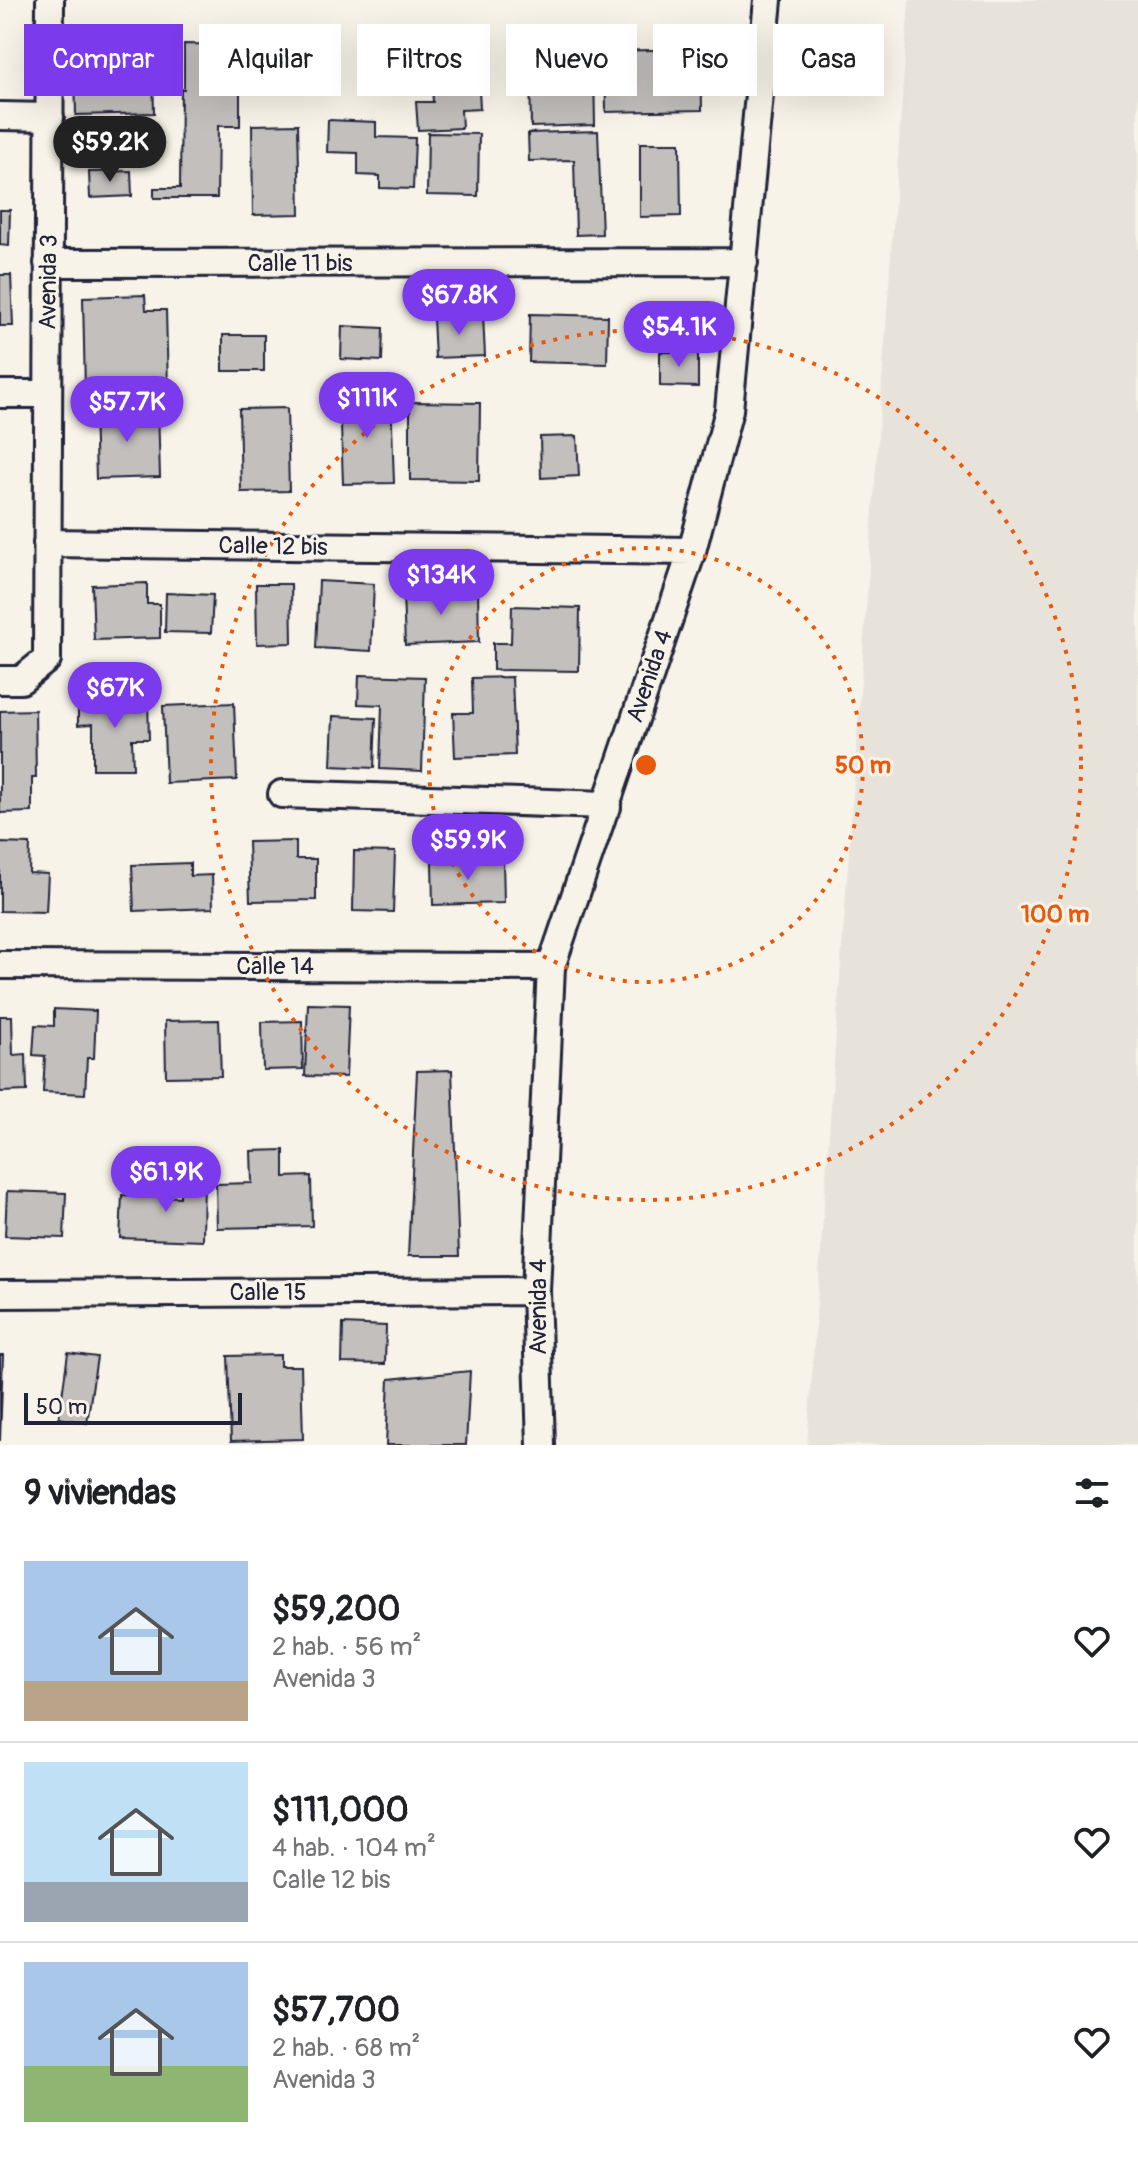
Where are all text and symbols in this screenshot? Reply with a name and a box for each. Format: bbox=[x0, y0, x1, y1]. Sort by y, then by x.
chip: Comprar bbox=[24, 24, 183, 96]
chip: Alquilar bbox=[199, 24, 341, 96]
chip: Filtros bbox=[357, 24, 490, 96]
chip: Nuevo bbox=[506, 24, 637, 96]
chip: Piso bbox=[653, 24, 757, 96]
chip: Casa bbox=[773, 24, 884, 96]
pin: $59.2K bbox=[45, 116, 175, 184]
text: $59.2K bbox=[71, 126, 149, 158]
street label: Avenida 3 bbox=[33, 234, 64, 330]
street label: Calle 11 bis bbox=[247, 249, 353, 278]
pin: $67.8K bbox=[394, 269, 524, 337]
text: $67.8K bbox=[420, 279, 498, 311]
pin: $54.1K bbox=[614, 301, 744, 369]
text: $54.1K bbox=[642, 311, 716, 343]
pin: $111K bbox=[311, 372, 423, 440]
pin: $57.7K bbox=[62, 376, 192, 444]
text: $111K bbox=[337, 382, 397, 414]
text: $57.7K bbox=[88, 386, 166, 418]
street label: Calle 12 bis bbox=[218, 531, 328, 562]
pin: $134K bbox=[385, 549, 497, 617]
text: $134K bbox=[406, 559, 476, 591]
street label: Avenida 4 bbox=[620, 626, 679, 726]
pin: $67K bbox=[68, 662, 162, 730]
text: $67K bbox=[86, 672, 144, 704]
centre of rings bbox=[632, 751, 660, 779]
text: 50 m bbox=[835, 751, 891, 780]
pin: $59.9K bbox=[403, 814, 533, 882]
text: $59.9K bbox=[430, 824, 506, 856]
text: 100 m bbox=[1021, 900, 1089, 929]
street label: Calle 14 bbox=[236, 952, 314, 981]
pin: $61.9K bbox=[101, 1146, 231, 1214]
text: $61.9K bbox=[129, 1156, 203, 1188]
street label: Avenida 4 bbox=[524, 1259, 553, 1355]
street label: Calle 15 bbox=[230, 1278, 306, 1307]
scale bar bbox=[24, 1389, 242, 1425]
text: 50 m bbox=[36, 1393, 87, 1421]
icon: filters bbox=[1070, 1471, 1114, 1515]
text: 9 viviendas bbox=[24, 1472, 176, 1515]
text: $59,200 bbox=[272, 1588, 400, 1631]
icon: home bbox=[88, 1593, 184, 1689]
icon: heart bbox=[1070, 1619, 1114, 1663]
text: 2 hab. · 56 m² bbox=[272, 1631, 421, 1663]
text: Avenida 3 bbox=[272, 1663, 376, 1695]
text: $111,000 bbox=[272, 1789, 409, 1832]
icon: home bbox=[88, 1794, 184, 1890]
icon: heart bbox=[1070, 1820, 1114, 1864]
text: 4 hab. · 104 m² bbox=[272, 1832, 436, 1864]
text: Calle 12 bis bbox=[272, 1864, 390, 1896]
text: $57,700 bbox=[272, 1989, 400, 2032]
icon: home bbox=[88, 1994, 184, 2090]
icon: heart bbox=[1070, 2020, 1114, 2064]
text: 2 hab. · 68 m² bbox=[272, 2032, 420, 2064]
text: Avenida 3 bbox=[272, 2064, 376, 2096]

